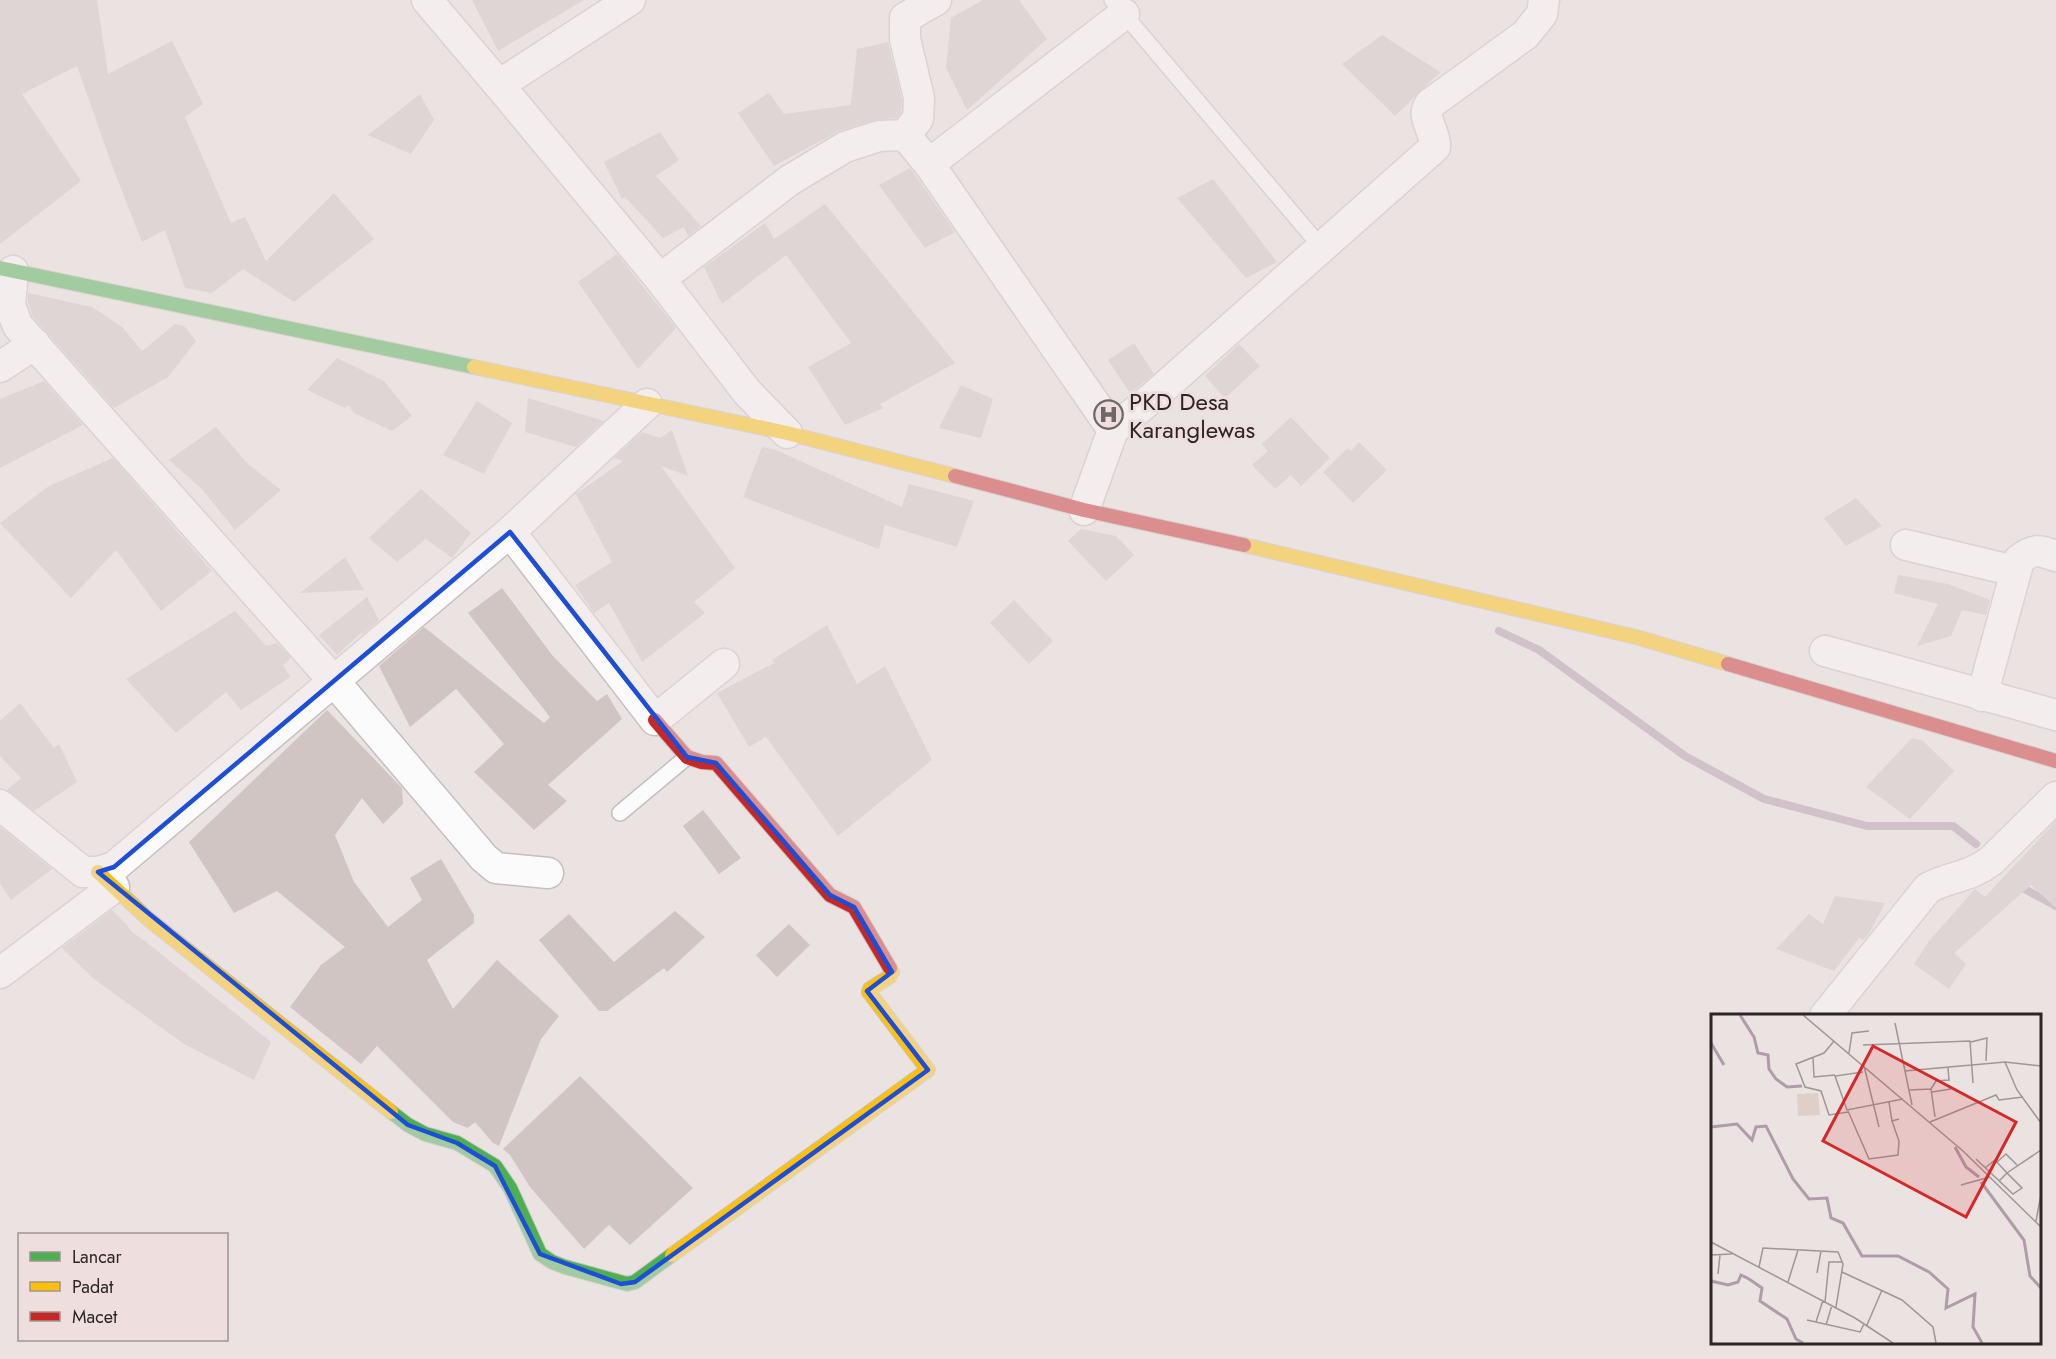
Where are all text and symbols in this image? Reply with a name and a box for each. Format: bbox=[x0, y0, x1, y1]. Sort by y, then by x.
place label: PKD Desa Karanglewas bbox=[1129, 384, 1255, 447]
hospital icon: PKD Desa Karanglewas bbox=[1092, 399, 1124, 431]
inset map bbox=[1711, 1014, 2041, 1344]
legend bbox=[18, 1233, 228, 1341]
text: Lancar bbox=[72, 1244, 122, 1270]
text: Padat bbox=[72, 1274, 114, 1300]
text: Macet bbox=[72, 1304, 118, 1330]

